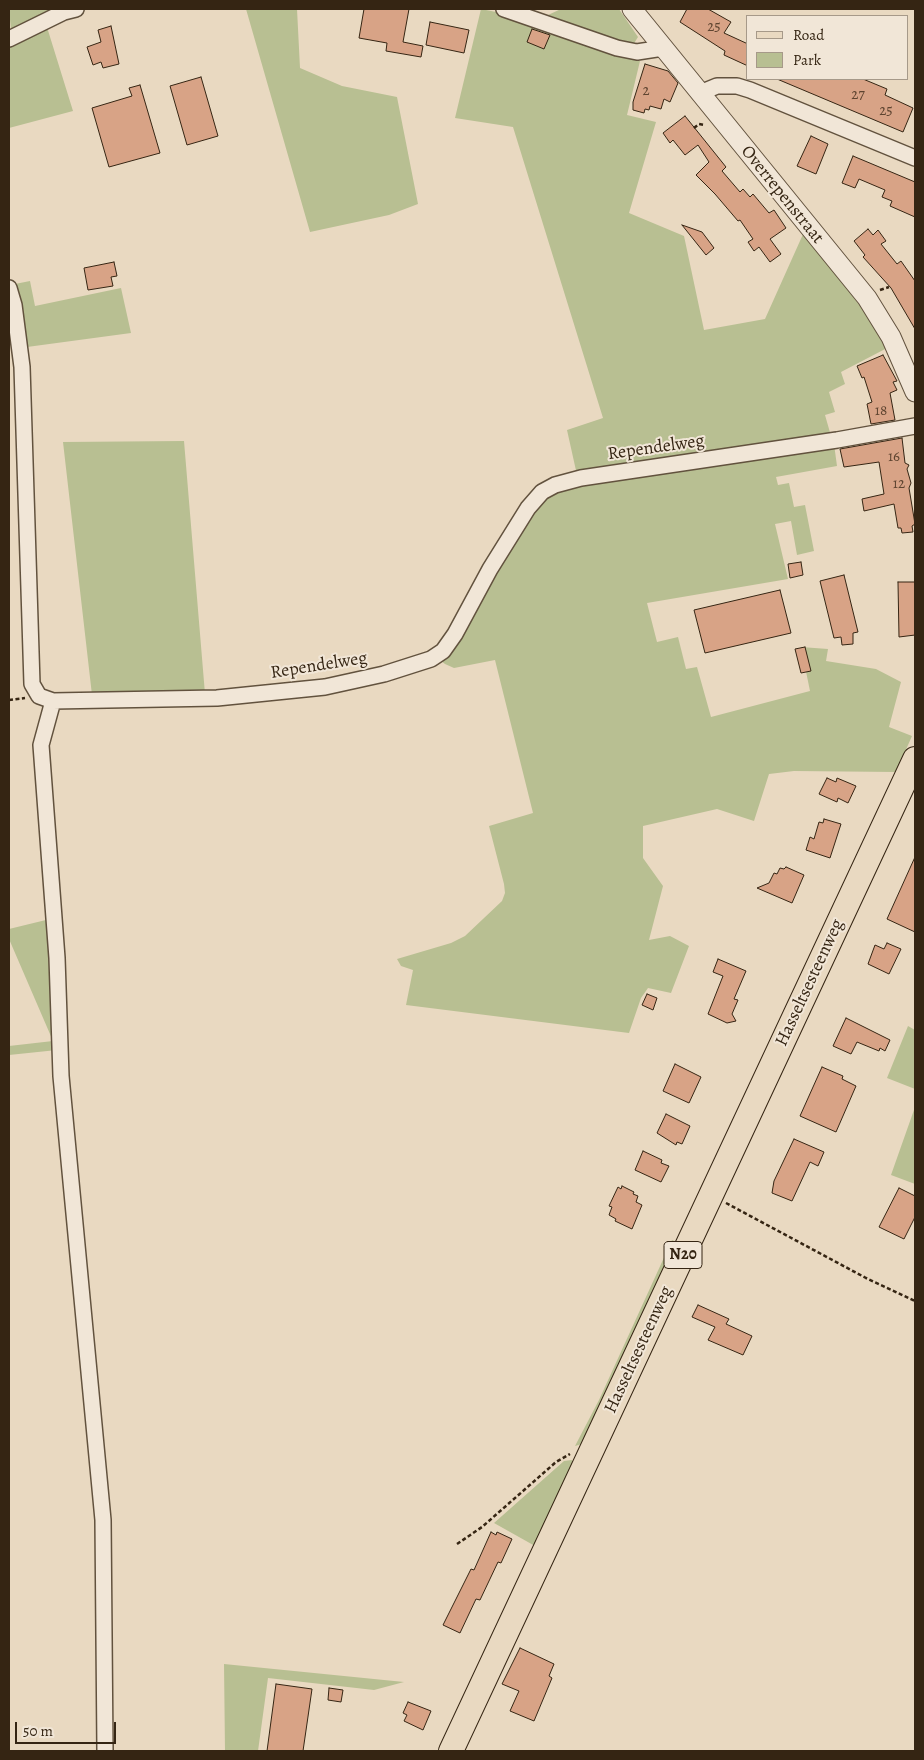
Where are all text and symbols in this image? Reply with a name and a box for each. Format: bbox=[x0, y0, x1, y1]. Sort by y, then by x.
legend bbox=[746, 15, 909, 80]
house number: 25 bbox=[707, 18, 721, 36]
text: Road bbox=[793, 25, 824, 45]
text: Park bbox=[793, 50, 821, 70]
house number: 2 bbox=[642, 82, 650, 100]
house number: 27 bbox=[851, 86, 865, 104]
house number: 25 bbox=[879, 102, 893, 120]
street label: Overrepenstraat bbox=[736, 142, 828, 248]
house number: 18 bbox=[875, 402, 887, 420]
street label: Rependelweg bbox=[606, 431, 706, 465]
house number: 16 bbox=[888, 448, 900, 466]
house number: 12 bbox=[893, 475, 905, 493]
street label: Rependelweg bbox=[269, 648, 369, 684]
street label: Hasseltsesteenweg bbox=[771, 916, 849, 1050]
road number: N20 bbox=[664, 1242, 702, 1268]
street label: Hasseltsesteenweg bbox=[600, 1283, 678, 1417]
scale bar bbox=[18, 1712, 119, 1744]
text: 50 m bbox=[23, 1721, 53, 1741]

